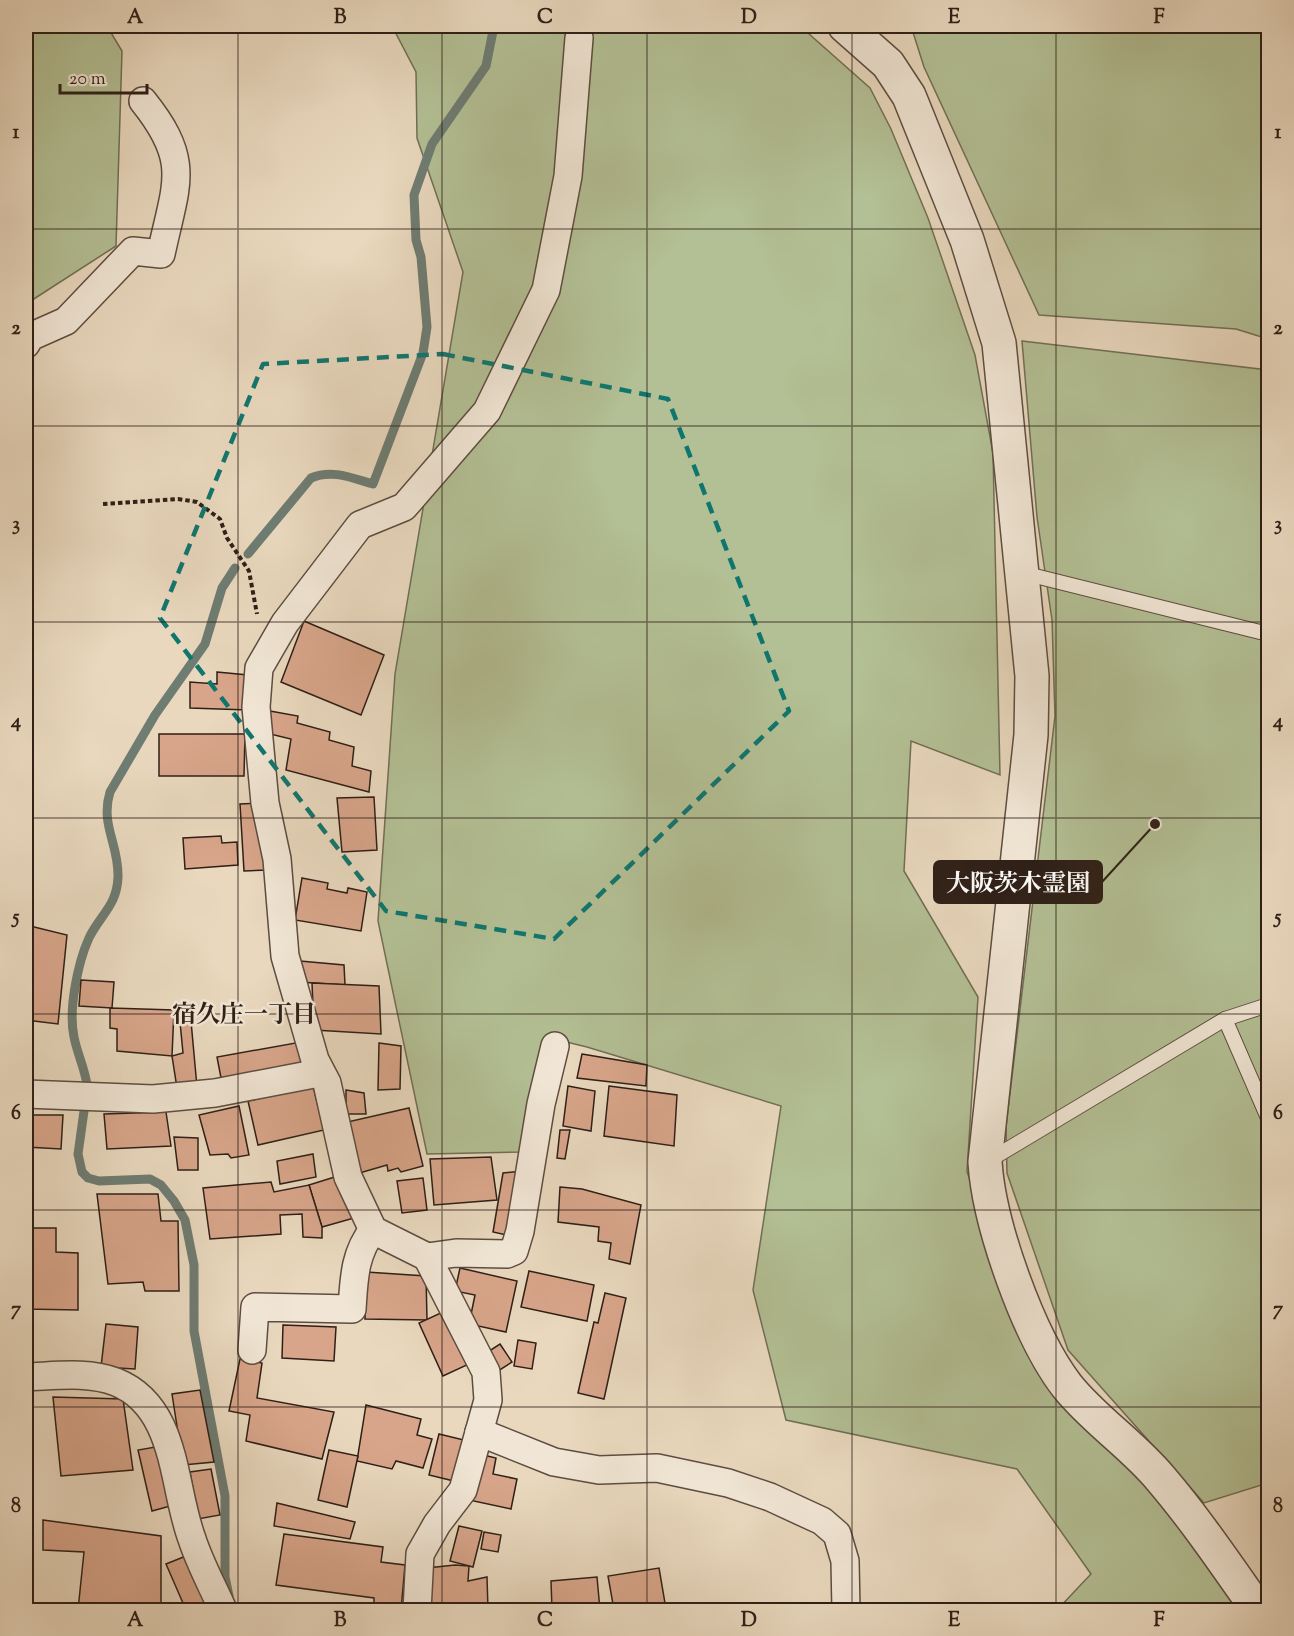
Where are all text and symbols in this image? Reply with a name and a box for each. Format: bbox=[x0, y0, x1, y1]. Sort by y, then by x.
text: A bbox=[127, 4, 144, 33]
text: B bbox=[334, 4, 347, 33]
text: C bbox=[537, 4, 553, 33]
text: D bbox=[741, 4, 757, 33]
text: E bbox=[948, 4, 961, 33]
text: F bbox=[1153, 4, 1165, 33]
scale bar bbox=[60, 57, 147, 95]
text: 20 m bbox=[69, 67, 106, 93]
text: 1 bbox=[13, 119, 20, 148]
text: 1 bbox=[1275, 119, 1282, 148]
text: 2 bbox=[11, 315, 21, 344]
text: 2 bbox=[1273, 315, 1283, 344]
text: 3 bbox=[12, 511, 20, 540]
text: 3 bbox=[1274, 511, 1282, 540]
text: 4 bbox=[10, 708, 21, 737]
text: 4 bbox=[1272, 708, 1283, 737]
callout: 大阪茨木霊園 bbox=[934, 861, 1102, 903]
text: 大阪茨木霊園 bbox=[946, 868, 1090, 902]
text: 5 bbox=[11, 904, 20, 933]
text: 5 bbox=[1273, 904, 1282, 933]
district label: 宿久庄一丁目 bbox=[172, 999, 316, 1033]
text: 6 bbox=[11, 1100, 21, 1129]
text: 6 bbox=[1273, 1100, 1283, 1129]
text: 7 bbox=[11, 1296, 22, 1325]
text: 7 bbox=[1273, 1296, 1284, 1325]
text: 8 bbox=[11, 1493, 21, 1522]
text: 8 bbox=[1273, 1493, 1283, 1522]
text: A bbox=[127, 1607, 144, 1636]
text: B bbox=[334, 1607, 347, 1636]
text: C bbox=[537, 1607, 553, 1636]
text: D bbox=[741, 1607, 757, 1636]
text: E bbox=[948, 1607, 961, 1636]
text: F bbox=[1153, 1607, 1165, 1636]

